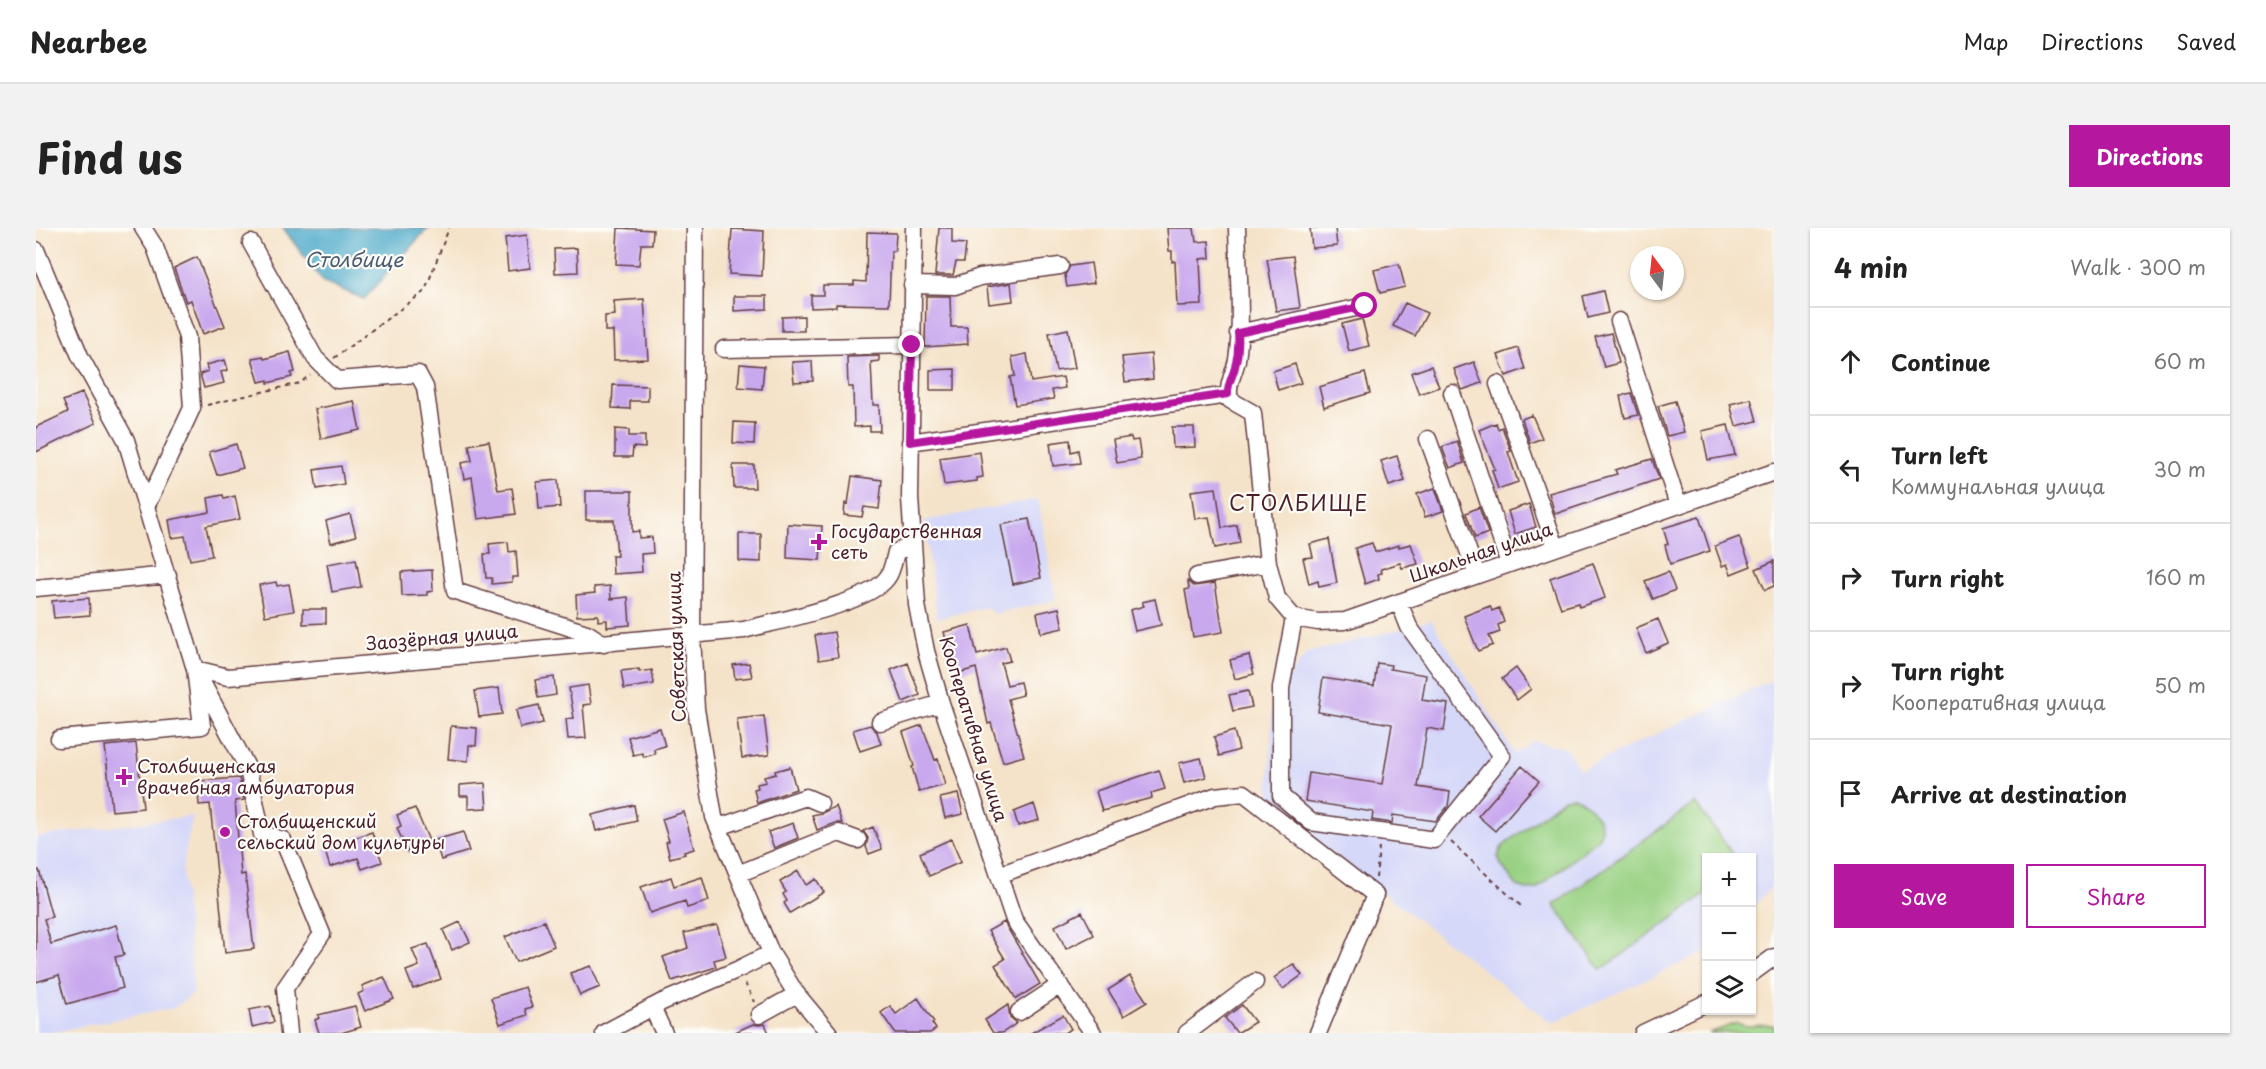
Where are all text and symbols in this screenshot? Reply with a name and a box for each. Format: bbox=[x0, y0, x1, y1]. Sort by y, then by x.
text: Nearbee bbox=[30, 20, 147, 63]
text: Map bbox=[1963, 25, 2008, 57]
text: Directions bbox=[2041, 25, 2143, 57]
text: Saved bbox=[2176, 25, 2236, 57]
text: Find us bbox=[36, 125, 183, 188]
button: Directions bbox=[2069, 125, 2230, 187]
water label: Столбище bbox=[304, 244, 404, 274]
north arrow bbox=[1630, 246, 1684, 300]
text: 4 min bbox=[1834, 248, 1908, 287]
text: Walk · 300 m bbox=[2070, 252, 2206, 282]
route start bbox=[1351, 292, 1377, 318]
route end bbox=[898, 331, 924, 357]
icon: ahead bbox=[1834, 345, 1867, 378]
text: Continue bbox=[1891, 345, 1990, 378]
text: 60 m bbox=[2154, 346, 2206, 376]
text: Turn left bbox=[1891, 438, 1988, 471]
icon: left bbox=[1834, 453, 1867, 486]
text: 30 m bbox=[2153, 454, 2206, 484]
text: Коммунальная улица bbox=[1891, 471, 2105, 501]
district label: СТОЛБИЩЕ bbox=[1229, 486, 1369, 518]
street label: Школьная улица bbox=[1405, 514, 1556, 589]
place label: Государственная сеть bbox=[831, 517, 982, 565]
marker: Государственная сеть bbox=[812, 535, 826, 549]
icon: right bbox=[1834, 561, 1867, 594]
text: Turn right bbox=[1891, 561, 2004, 594]
text: 160 m bbox=[2146, 562, 2206, 592]
street label: Советская улица bbox=[659, 570, 692, 723]
street label: Заозёрная улица bbox=[365, 616, 519, 657]
street label: Кооперативная улица bbox=[933, 632, 1016, 825]
text: Turn right bbox=[1891, 654, 2004, 687]
icon: right bbox=[1834, 669, 1867, 702]
text: 50 m bbox=[2154, 670, 2206, 700]
text: Кооперативная улица bbox=[1891, 687, 2105, 717]
place label: Столбищенская врачебная амбулатория bbox=[137, 752, 355, 800]
marker: Столбищенская врачебная амбулатория bbox=[115, 768, 133, 786]
icon: arrive bbox=[1834, 777, 1867, 810]
text: Arrive at destination bbox=[1891, 777, 2127, 810]
place label: Столбищенский сельский дом культуры bbox=[237, 807, 445, 855]
marker: Столбищенский сельский дом культуры bbox=[218, 825, 232, 839]
map controls bbox=[1702, 853, 1756, 1015]
button: + bbox=[1702, 853, 1756, 907]
button: Save bbox=[1834, 864, 2014, 928]
button: Share bbox=[2026, 864, 2206, 928]
button: − bbox=[1702, 907, 1756, 961]
button: layers bbox=[1702, 961, 1756, 1015]

